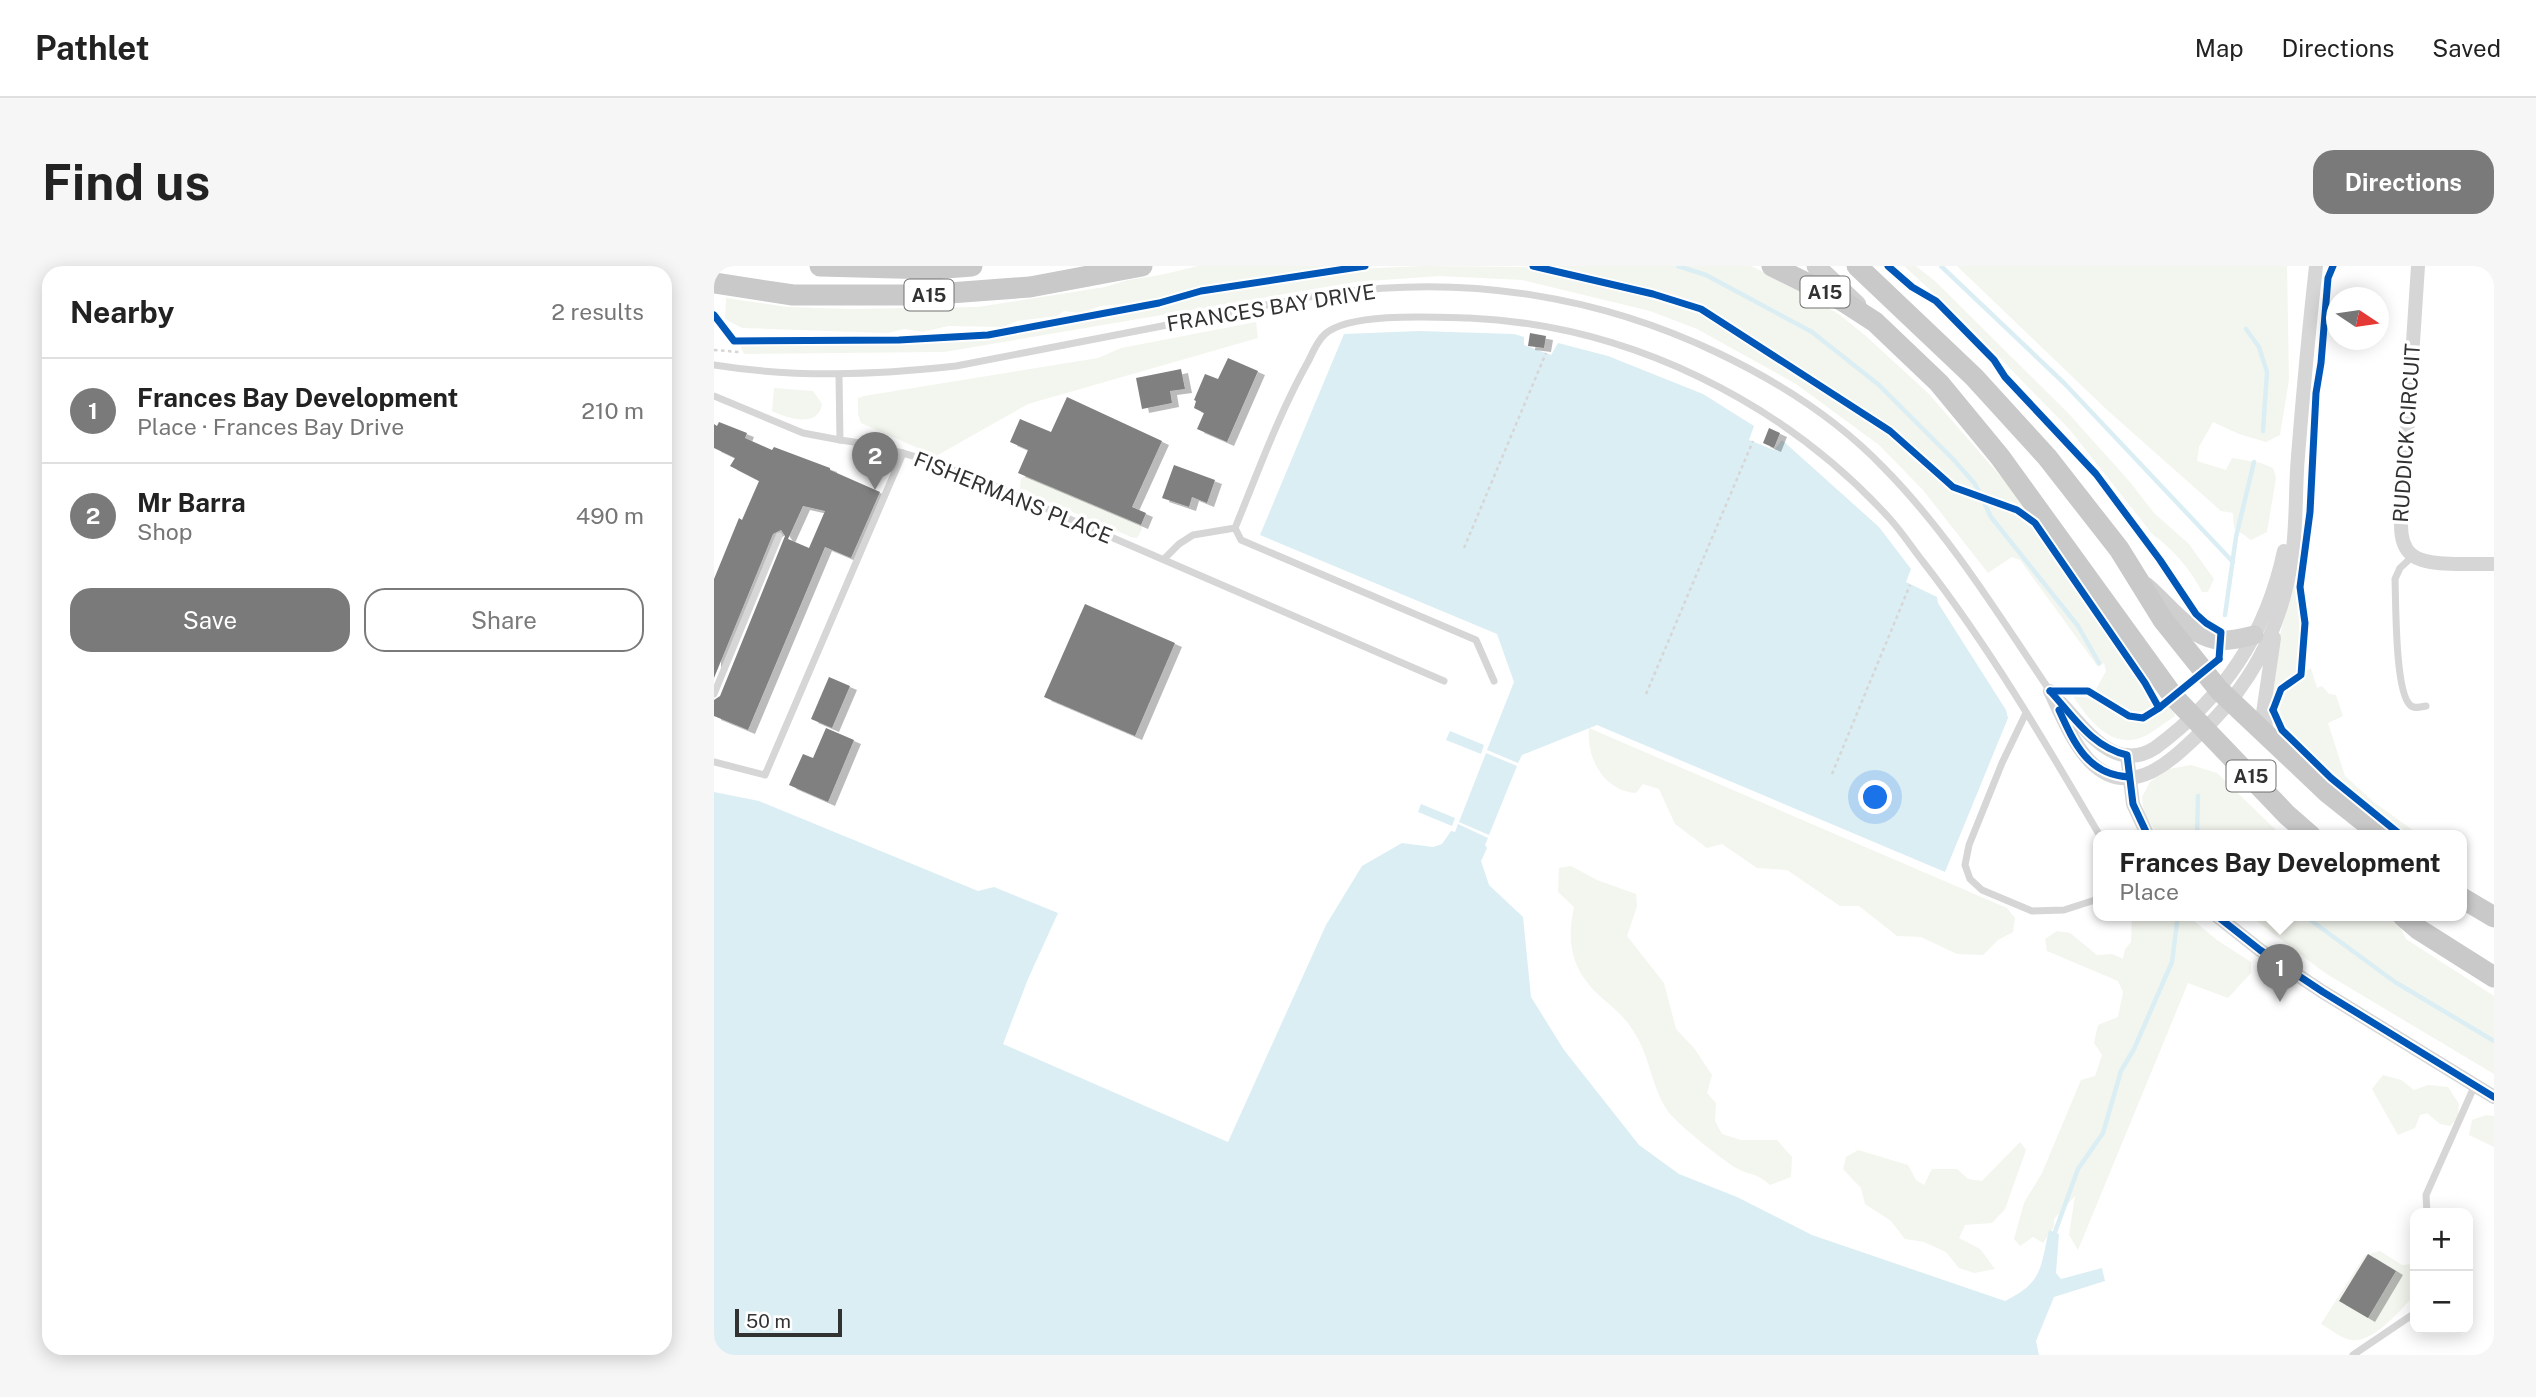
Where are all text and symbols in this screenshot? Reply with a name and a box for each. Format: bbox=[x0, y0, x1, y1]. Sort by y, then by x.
text: Pathlet bbox=[35, 29, 150, 67]
text: Map bbox=[2195, 34, 2244, 62]
text: Directions bbox=[2282, 34, 2394, 62]
text: Saved bbox=[2432, 34, 2501, 62]
button: Directions bbox=[2313, 150, 2494, 214]
text: Find us bbox=[42, 153, 210, 211]
road number: A15 bbox=[1800, 276, 1850, 308]
street label: FRANCES BAY DRIVE bbox=[1165, 279, 1377, 336]
road number: A15 bbox=[904, 280, 954, 310]
north arrow bbox=[2326, 287, 2389, 350]
text: Nearby bbox=[70, 294, 174, 330]
text: 2 results bbox=[551, 298, 644, 325]
street label: RUDDICK CIRCUIT bbox=[2388, 343, 2425, 523]
text: Frances Bay Development bbox=[137, 382, 458, 413]
text: 1 bbox=[88, 397, 98, 424]
text: 210 m bbox=[581, 397, 644, 424]
text: Place · Frances Bay Drive bbox=[137, 413, 404, 440]
pin: 2 bbox=[852, 432, 898, 490]
street label: FISHERMANS PLACE bbox=[910, 446, 1116, 549]
text: Mr Barra bbox=[137, 487, 246, 518]
text: 2 bbox=[86, 502, 100, 529]
text: 490 m bbox=[576, 502, 644, 529]
text: Shop bbox=[137, 518, 192, 545]
button: Save bbox=[70, 588, 350, 652]
button: Share bbox=[364, 588, 644, 652]
road number: A15 bbox=[2226, 761, 2276, 792]
your location bbox=[1858, 780, 1892, 814]
popup bbox=[2093, 830, 2467, 921]
text: Frances Bay Development bbox=[2119, 847, 2441, 878]
text: Place bbox=[2119, 878, 2179, 905]
pin: 1 bbox=[2257, 944, 2303, 1002]
map controls bbox=[2410, 1208, 2473, 1334]
button: + bbox=[2410, 1208, 2473, 1271]
button: − bbox=[2410, 1271, 2473, 1334]
scale bar bbox=[735, 1306, 842, 1338]
text: 50 m bbox=[746, 1310, 791, 1332]

